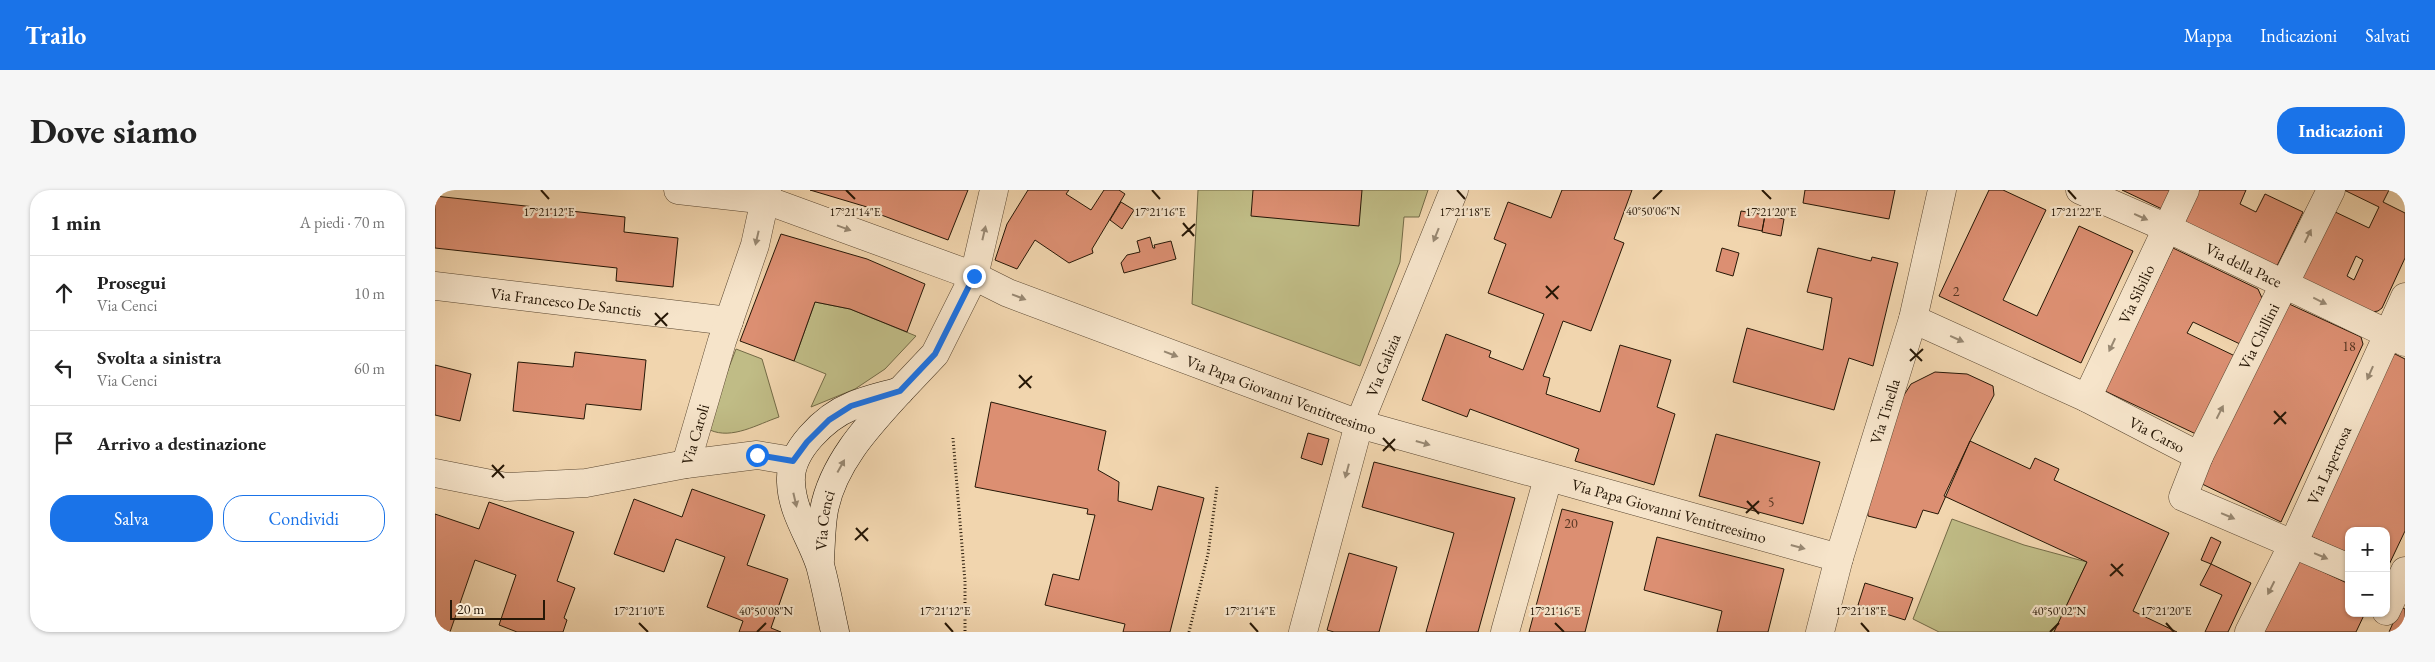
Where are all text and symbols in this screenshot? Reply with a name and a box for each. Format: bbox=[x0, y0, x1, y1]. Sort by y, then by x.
text: Trailo bbox=[25, 20, 86, 51]
text: Mappa bbox=[2184, 24, 2232, 47]
text: Indicazioni bbox=[2260, 24, 2337, 47]
text: Salvati bbox=[2365, 24, 2410, 47]
button: Indicazioni bbox=[2277, 107, 2405, 154]
text: Dove siamo bbox=[30, 108, 197, 153]
text: 40°50'06"N bbox=[1626, 203, 1680, 219]
text: 17°21'12"E bbox=[523, 204, 575, 220]
text: 17°21'14"E bbox=[829, 204, 881, 220]
text: 17°21'16"E bbox=[1134, 204, 1186, 220]
text: 17°21'18"E bbox=[1439, 204, 1491, 220]
text: 17°21'20"E bbox=[1745, 204, 1797, 220]
text: 17°21'22"E bbox=[2050, 204, 2102, 220]
text: 1 min bbox=[50, 209, 101, 236]
text: A piedi · 70 m bbox=[300, 212, 385, 233]
one-way arrow bbox=[2134, 213, 2148, 221]
one-way arrow bbox=[837, 224, 852, 232]
one-way arrow bbox=[980, 226, 988, 241]
one-way arrow bbox=[1432, 228, 1440, 243]
one-way arrow bbox=[2305, 229, 2313, 243]
one-way arrow bbox=[753, 230, 761, 245]
street label: Via della Pace bbox=[2202, 237, 2285, 292]
street label: Via Sibilio bbox=[2113, 261, 2159, 327]
route end bbox=[963, 265, 986, 288]
text: Prosegui bbox=[97, 270, 166, 295]
icon: ahead bbox=[50, 279, 78, 307]
street label: Via Francesco De Sanctis bbox=[489, 282, 643, 321]
house number: 2 bbox=[1953, 282, 1960, 300]
text: 10 m bbox=[354, 283, 385, 304]
one-way arrow bbox=[1011, 294, 1026, 301]
text: Via Cenci bbox=[97, 295, 157, 316]
one-way arrow bbox=[2313, 297, 2327, 305]
street label: Via Chillini bbox=[2233, 299, 2284, 373]
street label: Via Galizia bbox=[1361, 330, 1405, 400]
one-way arrow bbox=[1950, 336, 1964, 344]
house number: 18 bbox=[2342, 337, 2356, 355]
one-way arrow bbox=[2108, 338, 2116, 352]
text: Svolta a sinistra bbox=[97, 345, 221, 370]
one-way arrow bbox=[1164, 350, 1179, 358]
street label: Via Papa Giovanni Ventitreesimo bbox=[1183, 350, 1379, 439]
icon: left bbox=[50, 354, 78, 382]
text: 60 m bbox=[354, 358, 385, 379]
one-way arrow bbox=[2366, 366, 2374, 380]
text: Via Cenci bbox=[97, 370, 157, 391]
street label: Via Tinella bbox=[1864, 375, 1905, 447]
street label: Via Caroli bbox=[676, 401, 714, 467]
one-way arrow bbox=[2216, 405, 2225, 420]
street label: Via Carso bbox=[2126, 411, 2189, 457]
street label: Via Lapertosa bbox=[2302, 422, 2356, 508]
icon: arrive bbox=[50, 429, 78, 457]
text: Arrivo a destinazione bbox=[97, 431, 266, 456]
one-way arrow bbox=[1415, 439, 1430, 447]
route start bbox=[746, 444, 769, 467]
one-way arrow bbox=[837, 459, 845, 474]
one-way arrow bbox=[1343, 464, 1351, 479]
street label: Via Papa Giovanni Ventitreesimo bbox=[1569, 473, 1769, 548]
street label: Via Cenci bbox=[810, 487, 839, 551]
one-way arrow bbox=[791, 493, 799, 508]
house number: 5 bbox=[1768, 493, 1774, 511]
button: Salva bbox=[50, 495, 213, 542]
button: Condividi bbox=[223, 495, 385, 542]
one-way arrow bbox=[2221, 513, 2235, 521]
house number: 20 bbox=[1564, 514, 1578, 532]
map controls bbox=[2345, 527, 2390, 617]
button: + bbox=[2345, 527, 2390, 572]
one-way arrow bbox=[1791, 544, 1806, 552]
one-way arrow bbox=[2314, 553, 2328, 561]
button: − bbox=[2345, 572, 2390, 617]
one-way arrow bbox=[2267, 581, 2275, 595]
scale bar bbox=[450, 597, 545, 620]
text: 20 m bbox=[457, 600, 484, 618]
text: 17°21'10"E bbox=[613, 603, 665, 619]
text: 40°50'08"N bbox=[739, 603, 793, 619]
text: 17°21'12"E bbox=[919, 603, 971, 619]
text: 17°21'14"E bbox=[1224, 603, 1276, 619]
text: 17°21'16"E bbox=[1529, 603, 1581, 619]
text: 17°21'18"E bbox=[1835, 603, 1887, 619]
text: 40°50'02"N bbox=[2032, 603, 2086, 619]
text: 17°21'20"E bbox=[2140, 603, 2192, 619]

